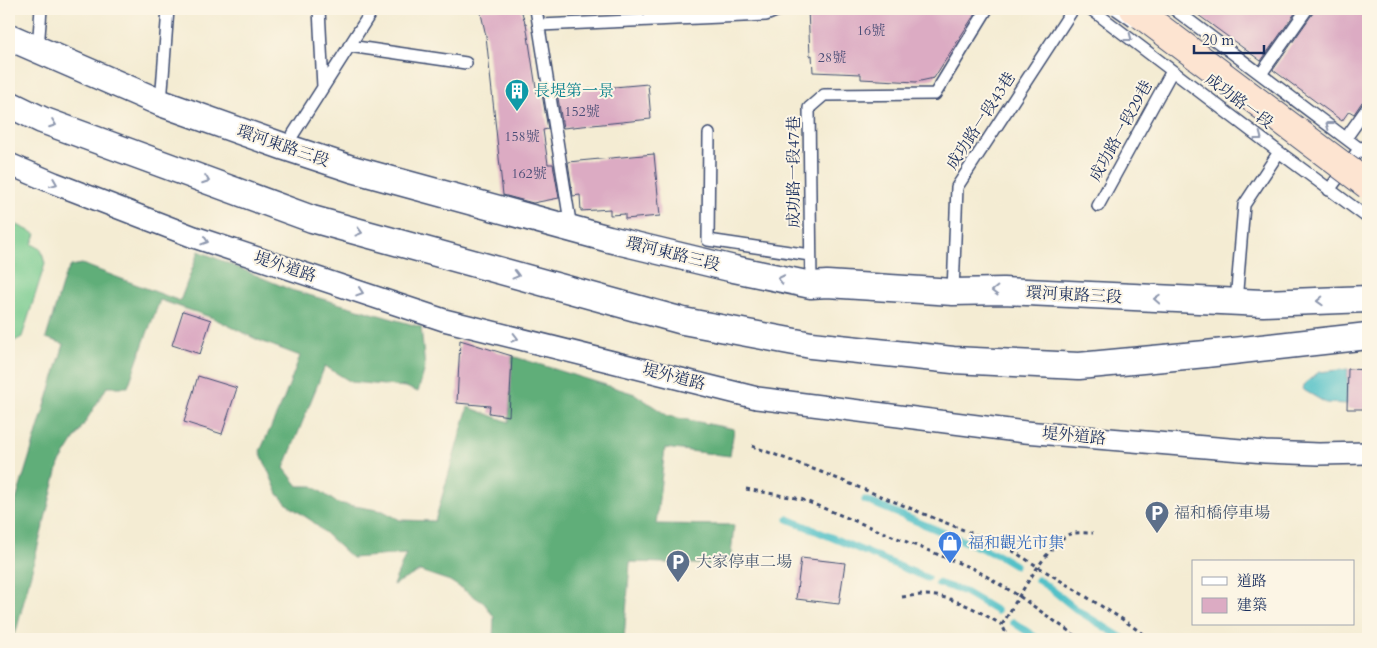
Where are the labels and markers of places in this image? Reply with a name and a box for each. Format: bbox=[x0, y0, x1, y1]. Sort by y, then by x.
building icon: 長堤第一景 bbox=[504, 78, 530, 112]
place label: 長堤第一景 bbox=[534, 80, 614, 102]
parking icon: 福和橋停車場 bbox=[1144, 500, 1170, 534]
place label: 福和橋停車場 bbox=[1174, 502, 1270, 524]
shop icon: 福和觀光市集 bbox=[937, 530, 963, 564]
place label: 福和觀光市集 bbox=[968, 532, 1064, 554]
parking icon: 大家停車二場 bbox=[665, 549, 691, 583]
place label: 大家停車二場 bbox=[696, 551, 792, 573]

